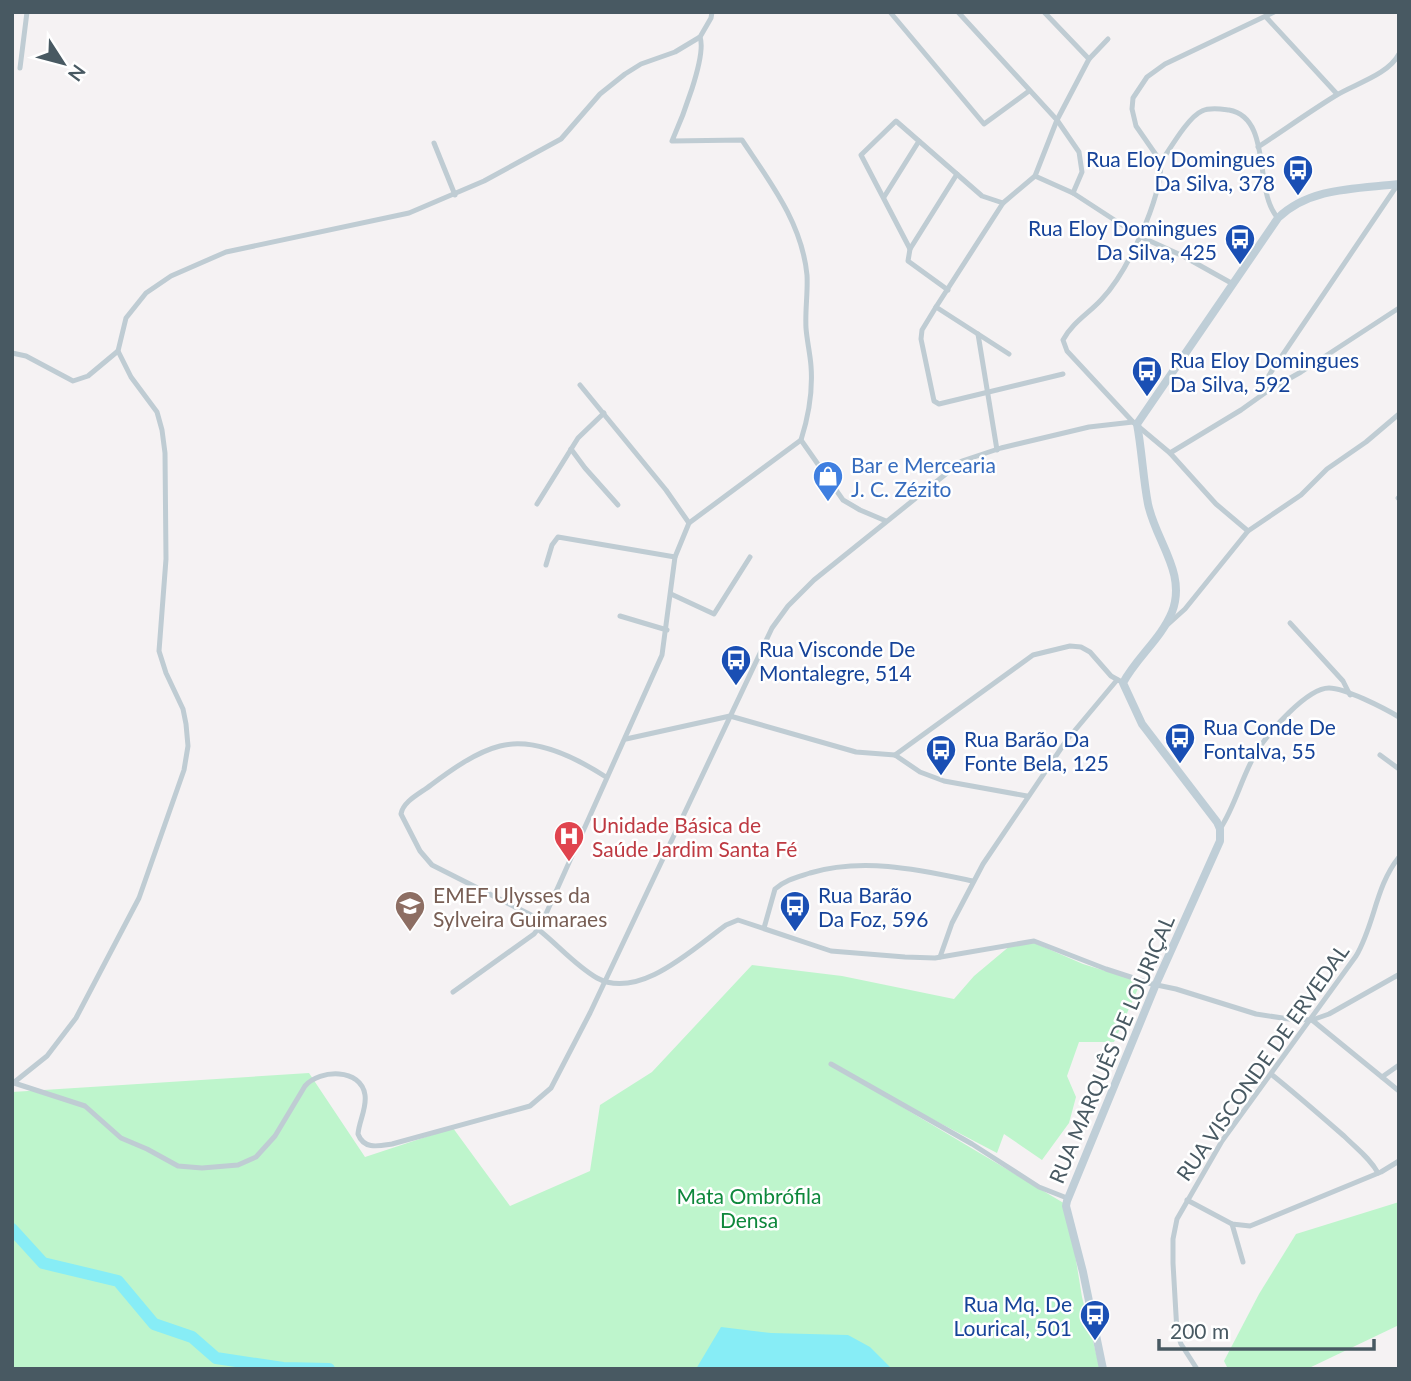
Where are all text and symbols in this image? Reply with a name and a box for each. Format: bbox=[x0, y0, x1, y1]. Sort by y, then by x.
north arrow bbox=[28, 28, 98, 98]
text: N bbox=[64, 61, 91, 86]
place label: Rua Eloy Domingues Da Silva, 378 bbox=[1086, 146, 1275, 195]
bus stop icon: Rua Eloy Domingues Da Silva, 378 bbox=[1281, 153, 1315, 197]
place label: Rua Eloy Domingues Da Silva, 425 bbox=[1028, 215, 1217, 264]
bus stop icon: Rua Eloy Domingues Da Silva, 425 bbox=[1223, 222, 1257, 266]
place label: Rua Eloy Domingues Da Silva, 592 bbox=[1170, 347, 1359, 396]
bus stop icon: Rua Eloy Domingues Da Silva, 592 bbox=[1130, 354, 1164, 398]
place label: Bar e Mercearia J. C. Zézito bbox=[851, 452, 996, 501]
shop icon: Bar e Mercearia J. C. Zézito bbox=[811, 459, 845, 503]
place label: Rua Visconde De Montalegre, 514 bbox=[759, 636, 915, 685]
bus stop icon: Rua Visconde De Montalegre, 514 bbox=[719, 643, 753, 687]
place label: Rua Conde De Fontalva, 55 bbox=[1203, 714, 1336, 763]
bus stop icon: Rua Conde De Fontalva, 55 bbox=[1163, 721, 1197, 765]
place label: Rua Barão Da Fonte Bela, 125 bbox=[964, 726, 1109, 775]
bus stop icon: Rua Barão Da Fonte Bela, 125 bbox=[924, 733, 958, 777]
place label: Unidade Básica de Saúde Jardim Santa Fé bbox=[592, 812, 797, 861]
hospital icon: Unidade Básica de Saúde Jardim Santa Fé bbox=[552, 819, 586, 863]
place label: EMEF Ulysses da Sylveira Guimaraes bbox=[433, 882, 607, 931]
place label: Rua Barão Da Foz, 596 bbox=[818, 882, 928, 931]
school or university icon: EMEF Ulysses da Sylveira Guimaraes bbox=[393, 889, 427, 933]
bus stop icon: Rua Barão Da Foz, 596 bbox=[778, 889, 812, 933]
street label: RUA MARQUÊS DE LOURIÇAL bbox=[1043, 911, 1179, 1187]
street label: RUA VISCONDE DE ERVEDAL bbox=[1171, 939, 1354, 1185]
park label: Mata Ombrófila Densa bbox=[677, 1183, 821, 1232]
place label: Rua Mq. De Lourical, 501 bbox=[954, 1291, 1072, 1340]
bus stop icon: Rua Mq. De Lourical, 501 bbox=[1078, 1298, 1112, 1342]
scale bar bbox=[1159, 1308, 1374, 1352]
text: 200 m bbox=[1170, 1318, 1229, 1343]

